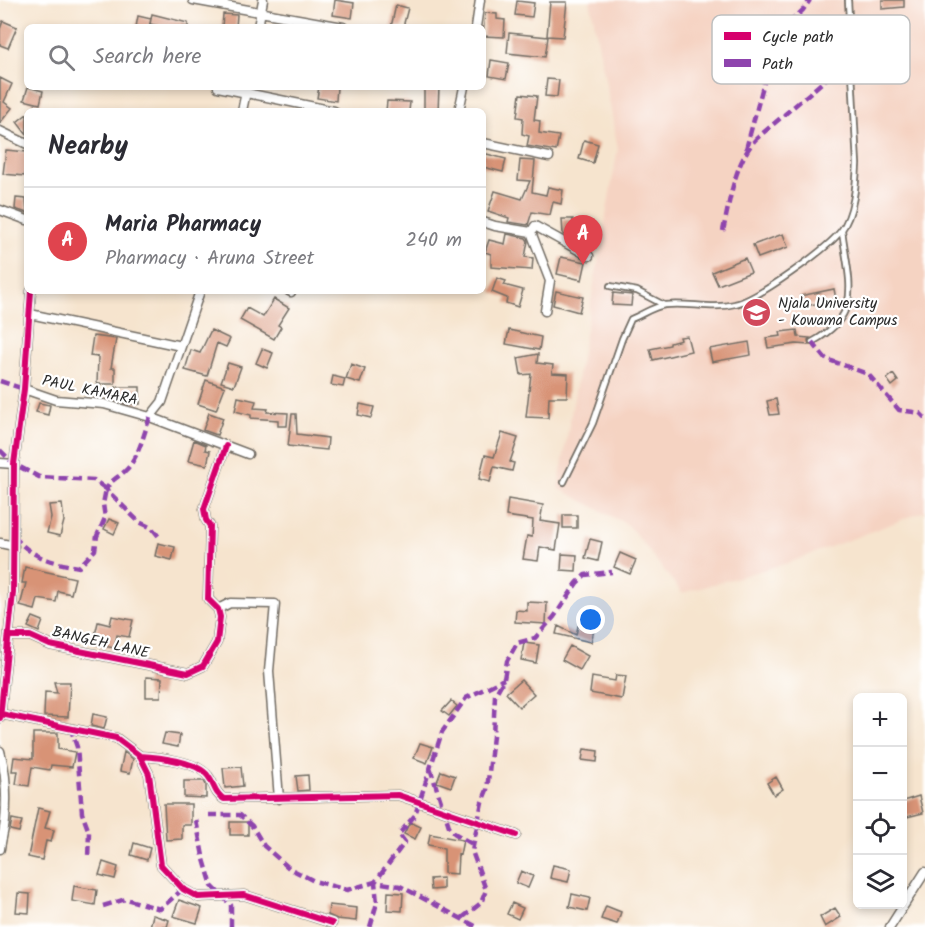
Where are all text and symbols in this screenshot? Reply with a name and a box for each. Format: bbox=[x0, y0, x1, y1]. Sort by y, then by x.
legend bbox=[712, 15, 910, 84]
search box bbox=[24, 24, 486, 90]
text: Cycle path bbox=[762, 25, 834, 50]
text: Search here bbox=[93, 40, 201, 75]
icon: search bbox=[45, 41, 78, 74]
text: Path bbox=[762, 52, 793, 77]
text: Nearby bbox=[48, 126, 128, 168]
text: Maria Pharmacy bbox=[105, 208, 261, 243]
pin: A bbox=[564, 216, 602, 265]
text: A bbox=[61, 225, 74, 257]
text: 240 m bbox=[405, 225, 462, 257]
text: Pharmacy · Aruna Street bbox=[105, 243, 314, 275]
place label: Njala University - Kowama Campus bbox=[778, 292, 898, 333]
school or university icon: Njala University - Kowama Campus bbox=[741, 296, 773, 328]
street label: PAUL KAMARA bbox=[40, 369, 140, 413]
your location bbox=[576, 605, 605, 634]
street label: BANGEH LANE bbox=[50, 620, 153, 666]
map controls bbox=[853, 693, 907, 909]
button: + bbox=[853, 693, 907, 747]
button: − bbox=[853, 747, 907, 801]
button: locate bbox=[853, 801, 907, 855]
button: layers bbox=[853, 855, 907, 909]

